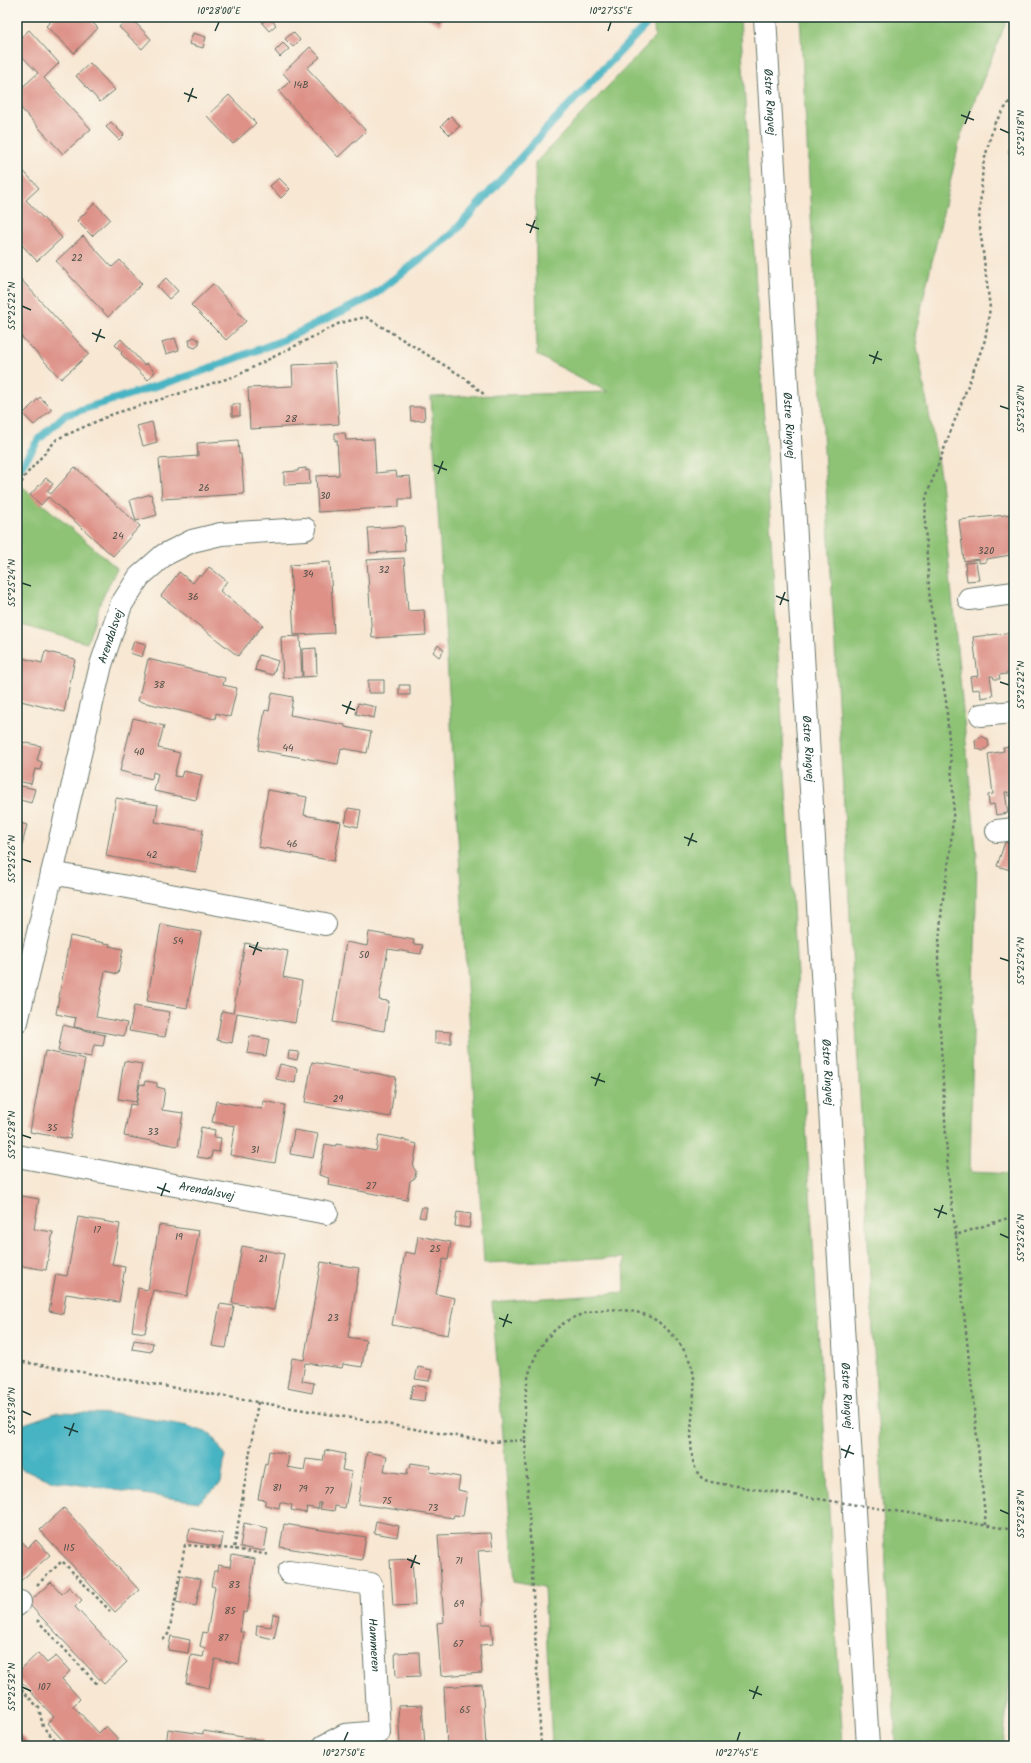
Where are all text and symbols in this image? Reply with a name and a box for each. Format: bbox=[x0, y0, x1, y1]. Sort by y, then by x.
text: 10°28'00"E bbox=[197, 3, 242, 19]
text: 10°27'55"E bbox=[589, 3, 634, 19]
street label: Østre Ringvej bbox=[758, 68, 781, 137]
house number: 14B bbox=[293, 77, 309, 93]
text: 55°25'18"N bbox=[1013, 110, 1029, 156]
house number: 22 bbox=[71, 250, 83, 266]
text: 55°25'22"N bbox=[4, 282, 20, 330]
text: 55°25'20"N bbox=[1013, 385, 1029, 433]
street label: Østre Ringvej bbox=[777, 391, 800, 460]
house number: 28 bbox=[285, 411, 298, 427]
house number: 26 bbox=[198, 480, 210, 496]
house number: 30 bbox=[320, 488, 330, 504]
house number: 24 bbox=[112, 528, 124, 544]
house number: 320 bbox=[978, 543, 994, 559]
text: 55°25'24"N bbox=[4, 559, 20, 607]
house number: 32 bbox=[378, 562, 390, 578]
house number: 34 bbox=[302, 566, 314, 582]
house number: 36 bbox=[187, 589, 199, 605]
street label: Arendalsvej bbox=[93, 606, 129, 666]
text: 55°25'22"N bbox=[1013, 661, 1029, 709]
house number: 38 bbox=[153, 677, 166, 693]
street label: Østre Ringvej bbox=[797, 715, 820, 784]
house number: 44 bbox=[282, 740, 294, 756]
house number: 40 bbox=[134, 744, 144, 760]
text: 55°25'26"N bbox=[4, 835, 20, 883]
house number: 46 bbox=[286, 836, 298, 852]
house number: 42 bbox=[146, 847, 158, 863]
house number: 54 bbox=[173, 933, 184, 949]
text: 55°25'24"N bbox=[1013, 937, 1029, 985]
house number: 50 bbox=[359, 947, 369, 963]
street label: Østre Ringvej bbox=[816, 1038, 839, 1107]
house number: 29 bbox=[333, 1091, 343, 1107]
text: 55°25'28"N bbox=[4, 1110, 20, 1159]
house number: 35 bbox=[46, 1120, 58, 1136]
house number: 33 bbox=[147, 1124, 159, 1140]
house number: 31 bbox=[251, 1142, 259, 1158]
street label: Arendalsvej bbox=[177, 1177, 237, 1206]
house number: 27 bbox=[366, 1178, 377, 1194]
text: 55°25'26"N bbox=[1013, 1214, 1029, 1262]
house number: 17 bbox=[93, 1222, 101, 1238]
house number: 19 bbox=[175, 1229, 183, 1245]
house number: 25 bbox=[429, 1241, 441, 1257]
house number: 21 bbox=[259, 1251, 267, 1267]
house number: 23 bbox=[327, 1310, 339, 1326]
street label: Østre Ringvej bbox=[835, 1362, 858, 1430]
text: 55°25'30"N bbox=[4, 1387, 20, 1435]
house number: 81 bbox=[272, 1480, 282, 1496]
house number: 79 bbox=[298, 1481, 308, 1497]
house number: 77 bbox=[324, 1483, 334, 1499]
text: 55°25'28"N bbox=[1013, 1489, 1029, 1538]
house number: 75 bbox=[382, 1493, 393, 1509]
house number: 73 bbox=[428, 1500, 438, 1516]
house number: 115 bbox=[63, 1540, 75, 1556]
house number: 71 bbox=[455, 1553, 463, 1569]
house number: 83 bbox=[228, 1577, 240, 1593]
house number: 69 bbox=[454, 1596, 464, 1612]
house number: 85 bbox=[224, 1603, 236, 1619]
street label: Hammeren bbox=[363, 1618, 385, 1673]
house number: 87 bbox=[218, 1630, 229, 1646]
house number: 67 bbox=[453, 1636, 463, 1652]
text: 55°25'32"N bbox=[4, 1663, 20, 1711]
house number: 107 bbox=[38, 1679, 51, 1695]
house number: 65 bbox=[460, 1702, 471, 1718]
text: 10°27'50"E bbox=[323, 1745, 367, 1761]
text: 10°27'45"E bbox=[715, 1745, 760, 1761]

